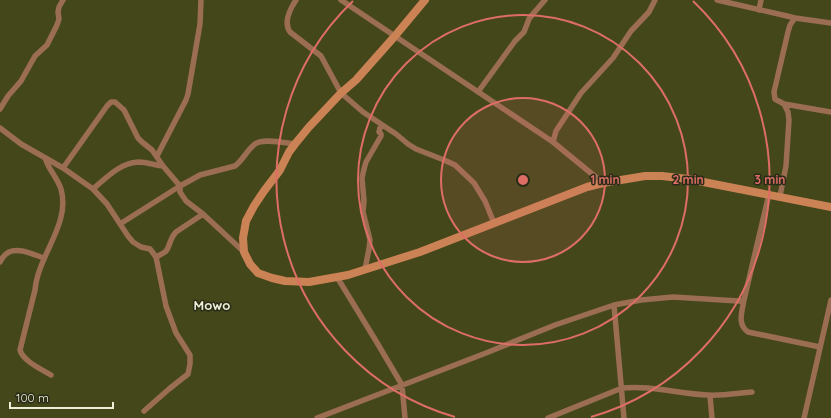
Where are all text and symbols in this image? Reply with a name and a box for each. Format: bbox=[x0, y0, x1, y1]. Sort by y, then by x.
text: 1 min bbox=[590, 172, 620, 187]
text: 2 min bbox=[672, 172, 704, 187]
text: 3 min bbox=[755, 172, 785, 187]
centre of rings bbox=[516, 173, 530, 187]
district label: Mowo bbox=[194, 297, 230, 313]
scale bar bbox=[10, 384, 113, 410]
text: 100 m bbox=[16, 390, 49, 405]

